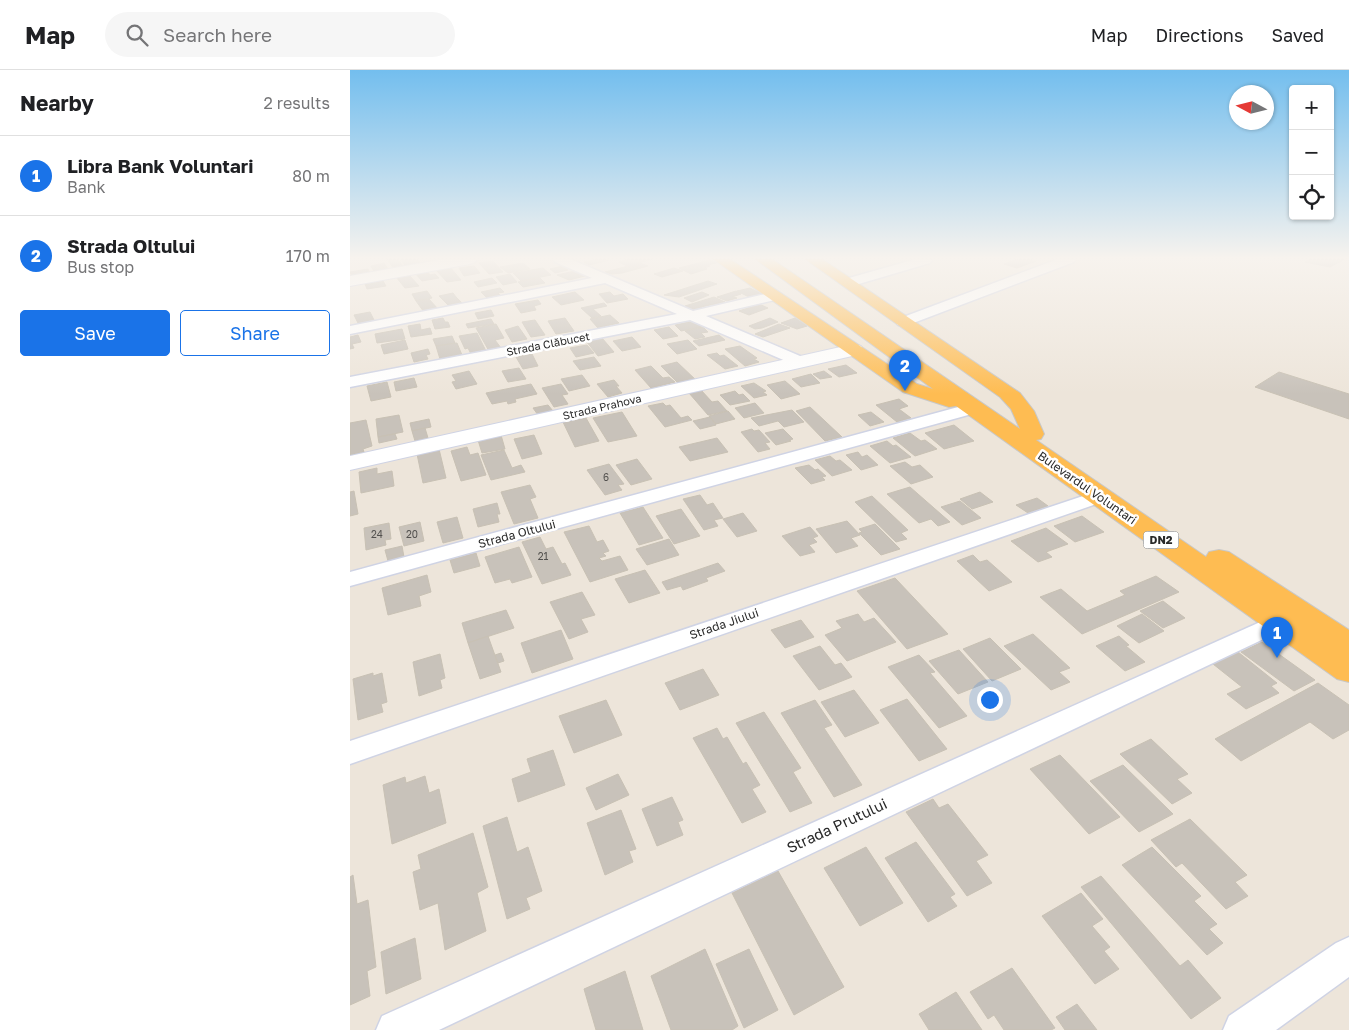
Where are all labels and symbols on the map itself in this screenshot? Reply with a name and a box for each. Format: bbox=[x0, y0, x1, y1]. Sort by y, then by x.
north arrow bbox=[1229, 85, 1274, 130]
street label: Strada Clăbucet bbox=[505, 329, 591, 358]
pin: 2 bbox=[889, 350, 921, 391]
street label: Strada Prahova bbox=[561, 391, 642, 422]
street label: Bulevardul Voluntari bbox=[1035, 448, 1140, 527]
house number: 6 bbox=[603, 471, 609, 483]
street label: Strada Oltului bbox=[476, 516, 557, 551]
house number: 24 bbox=[371, 528, 383, 540]
house number: 20 bbox=[406, 528, 418, 540]
road number: DN2 bbox=[1144, 532, 1178, 548]
house number: 21 bbox=[538, 550, 548, 562]
street label: Strada Jiului bbox=[687, 605, 760, 642]
pin: 1 bbox=[1261, 617, 1293, 658]
your location bbox=[977, 687, 1003, 713]
street label: Strada Prutului bbox=[784, 794, 890, 856]

